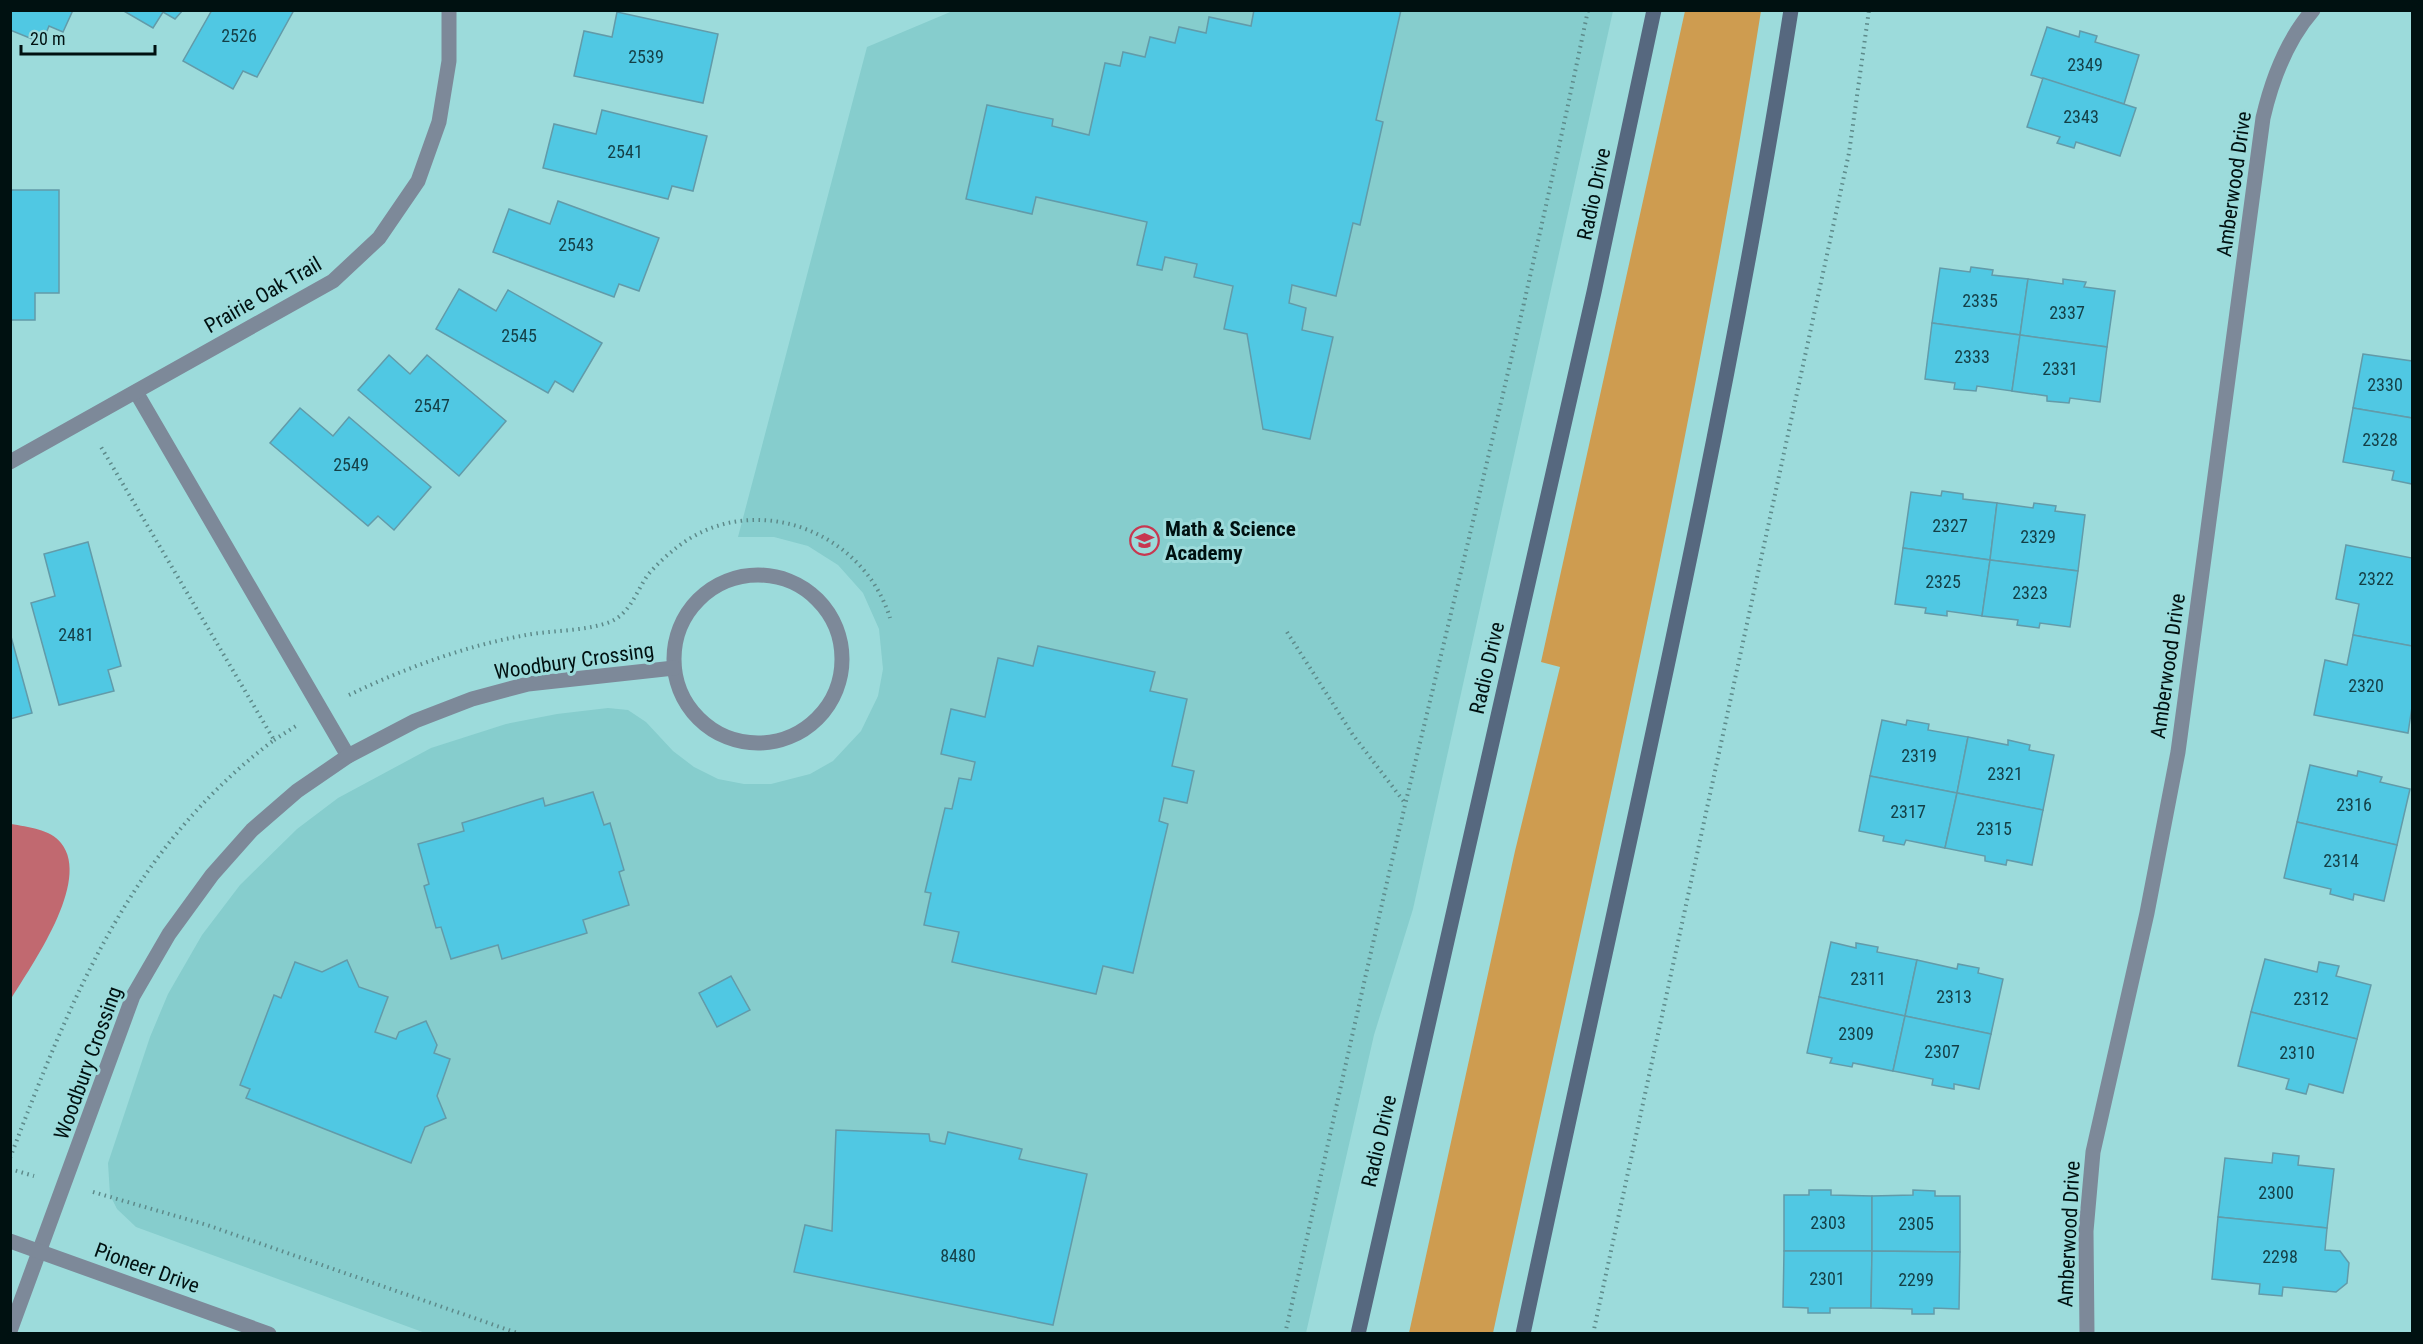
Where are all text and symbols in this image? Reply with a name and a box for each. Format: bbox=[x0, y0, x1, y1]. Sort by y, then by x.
scale bar bbox=[21, 18, 154, 56]
house number: 2526 bbox=[221, 25, 257, 46]
text: 20 m bbox=[30, 28, 65, 49]
house number: 2539 bbox=[628, 46, 664, 67]
house number: 2349 bbox=[2067, 54, 2103, 75]
house number: 2343 bbox=[2063, 106, 2099, 127]
street label: Amberwood Drive bbox=[2212, 110, 2256, 258]
house number: 2541 bbox=[607, 141, 643, 162]
street label: Radio Drive bbox=[1573, 146, 1616, 242]
house number: 2543 bbox=[558, 234, 594, 255]
street label: Prairie Oak Trail bbox=[200, 252, 326, 338]
house number: 2335 bbox=[1962, 290, 1998, 311]
house number: 2337 bbox=[2049, 302, 2085, 323]
house number: 2545 bbox=[501, 325, 537, 346]
house number: 2333 bbox=[1954, 346, 1990, 367]
house number: 2331 bbox=[2042, 358, 2078, 379]
house number: 2330 bbox=[2367, 374, 2403, 395]
house number: 2547 bbox=[414, 395, 450, 416]
house number: 2328 bbox=[2362, 429, 2398, 450]
house number: 2549 bbox=[333, 454, 369, 475]
house number: 2327 bbox=[1932, 515, 1968, 536]
place label: Math & Science Academy bbox=[1165, 517, 1296, 565]
school or university icon: Math & Science Academy bbox=[1128, 525, 1160, 557]
house number: 2329 bbox=[2020, 526, 2056, 547]
house number: 2322 bbox=[2358, 568, 2394, 589]
house number: 2325 bbox=[1925, 571, 1961, 592]
house number: 2323 bbox=[2012, 582, 2048, 603]
street label: Amberwood Drive bbox=[2146, 592, 2190, 740]
street label: Radio Drive bbox=[1465, 620, 1509, 716]
house number: 2481 bbox=[58, 624, 94, 645]
street label: Woodbury Crossing bbox=[493, 638, 655, 684]
house number: 2320 bbox=[2348, 675, 2384, 696]
house number: 2319 bbox=[1901, 745, 1937, 766]
house number: 2321 bbox=[1987, 763, 2023, 784]
house number: 2316 bbox=[2336, 794, 2372, 815]
house number: 2317 bbox=[1890, 801, 1926, 822]
house number: 2315 bbox=[1976, 818, 2012, 839]
house number: 2314 bbox=[2323, 850, 2359, 871]
house number: 2311 bbox=[1850, 968, 1886, 989]
street label: Woodbury Crossing bbox=[49, 983, 127, 1143]
house number: 2313 bbox=[1936, 986, 1972, 1007]
house number: 2312 bbox=[2293, 988, 2329, 1009]
house number: 2309 bbox=[1838, 1023, 1874, 1044]
house number: 2307 bbox=[1924, 1041, 1960, 1062]
house number: 2310 bbox=[2279, 1042, 2315, 1063]
street label: Radio Drive bbox=[1357, 1093, 1401, 1189]
street label: Amberwood Drive bbox=[2053, 1160, 2085, 1308]
house number: 2300 bbox=[2258, 1182, 2294, 1203]
house number: 2303 bbox=[1810, 1212, 1846, 1233]
house number: 2305 bbox=[1898, 1213, 1934, 1234]
street label: Pioneer Drive bbox=[91, 1238, 203, 1298]
house number: 8480 bbox=[940, 1245, 976, 1266]
house number: 2298 bbox=[2262, 1246, 2298, 1267]
house number: 2301 bbox=[1809, 1268, 1845, 1289]
house number: 2299 bbox=[1898, 1269, 1934, 1290]

